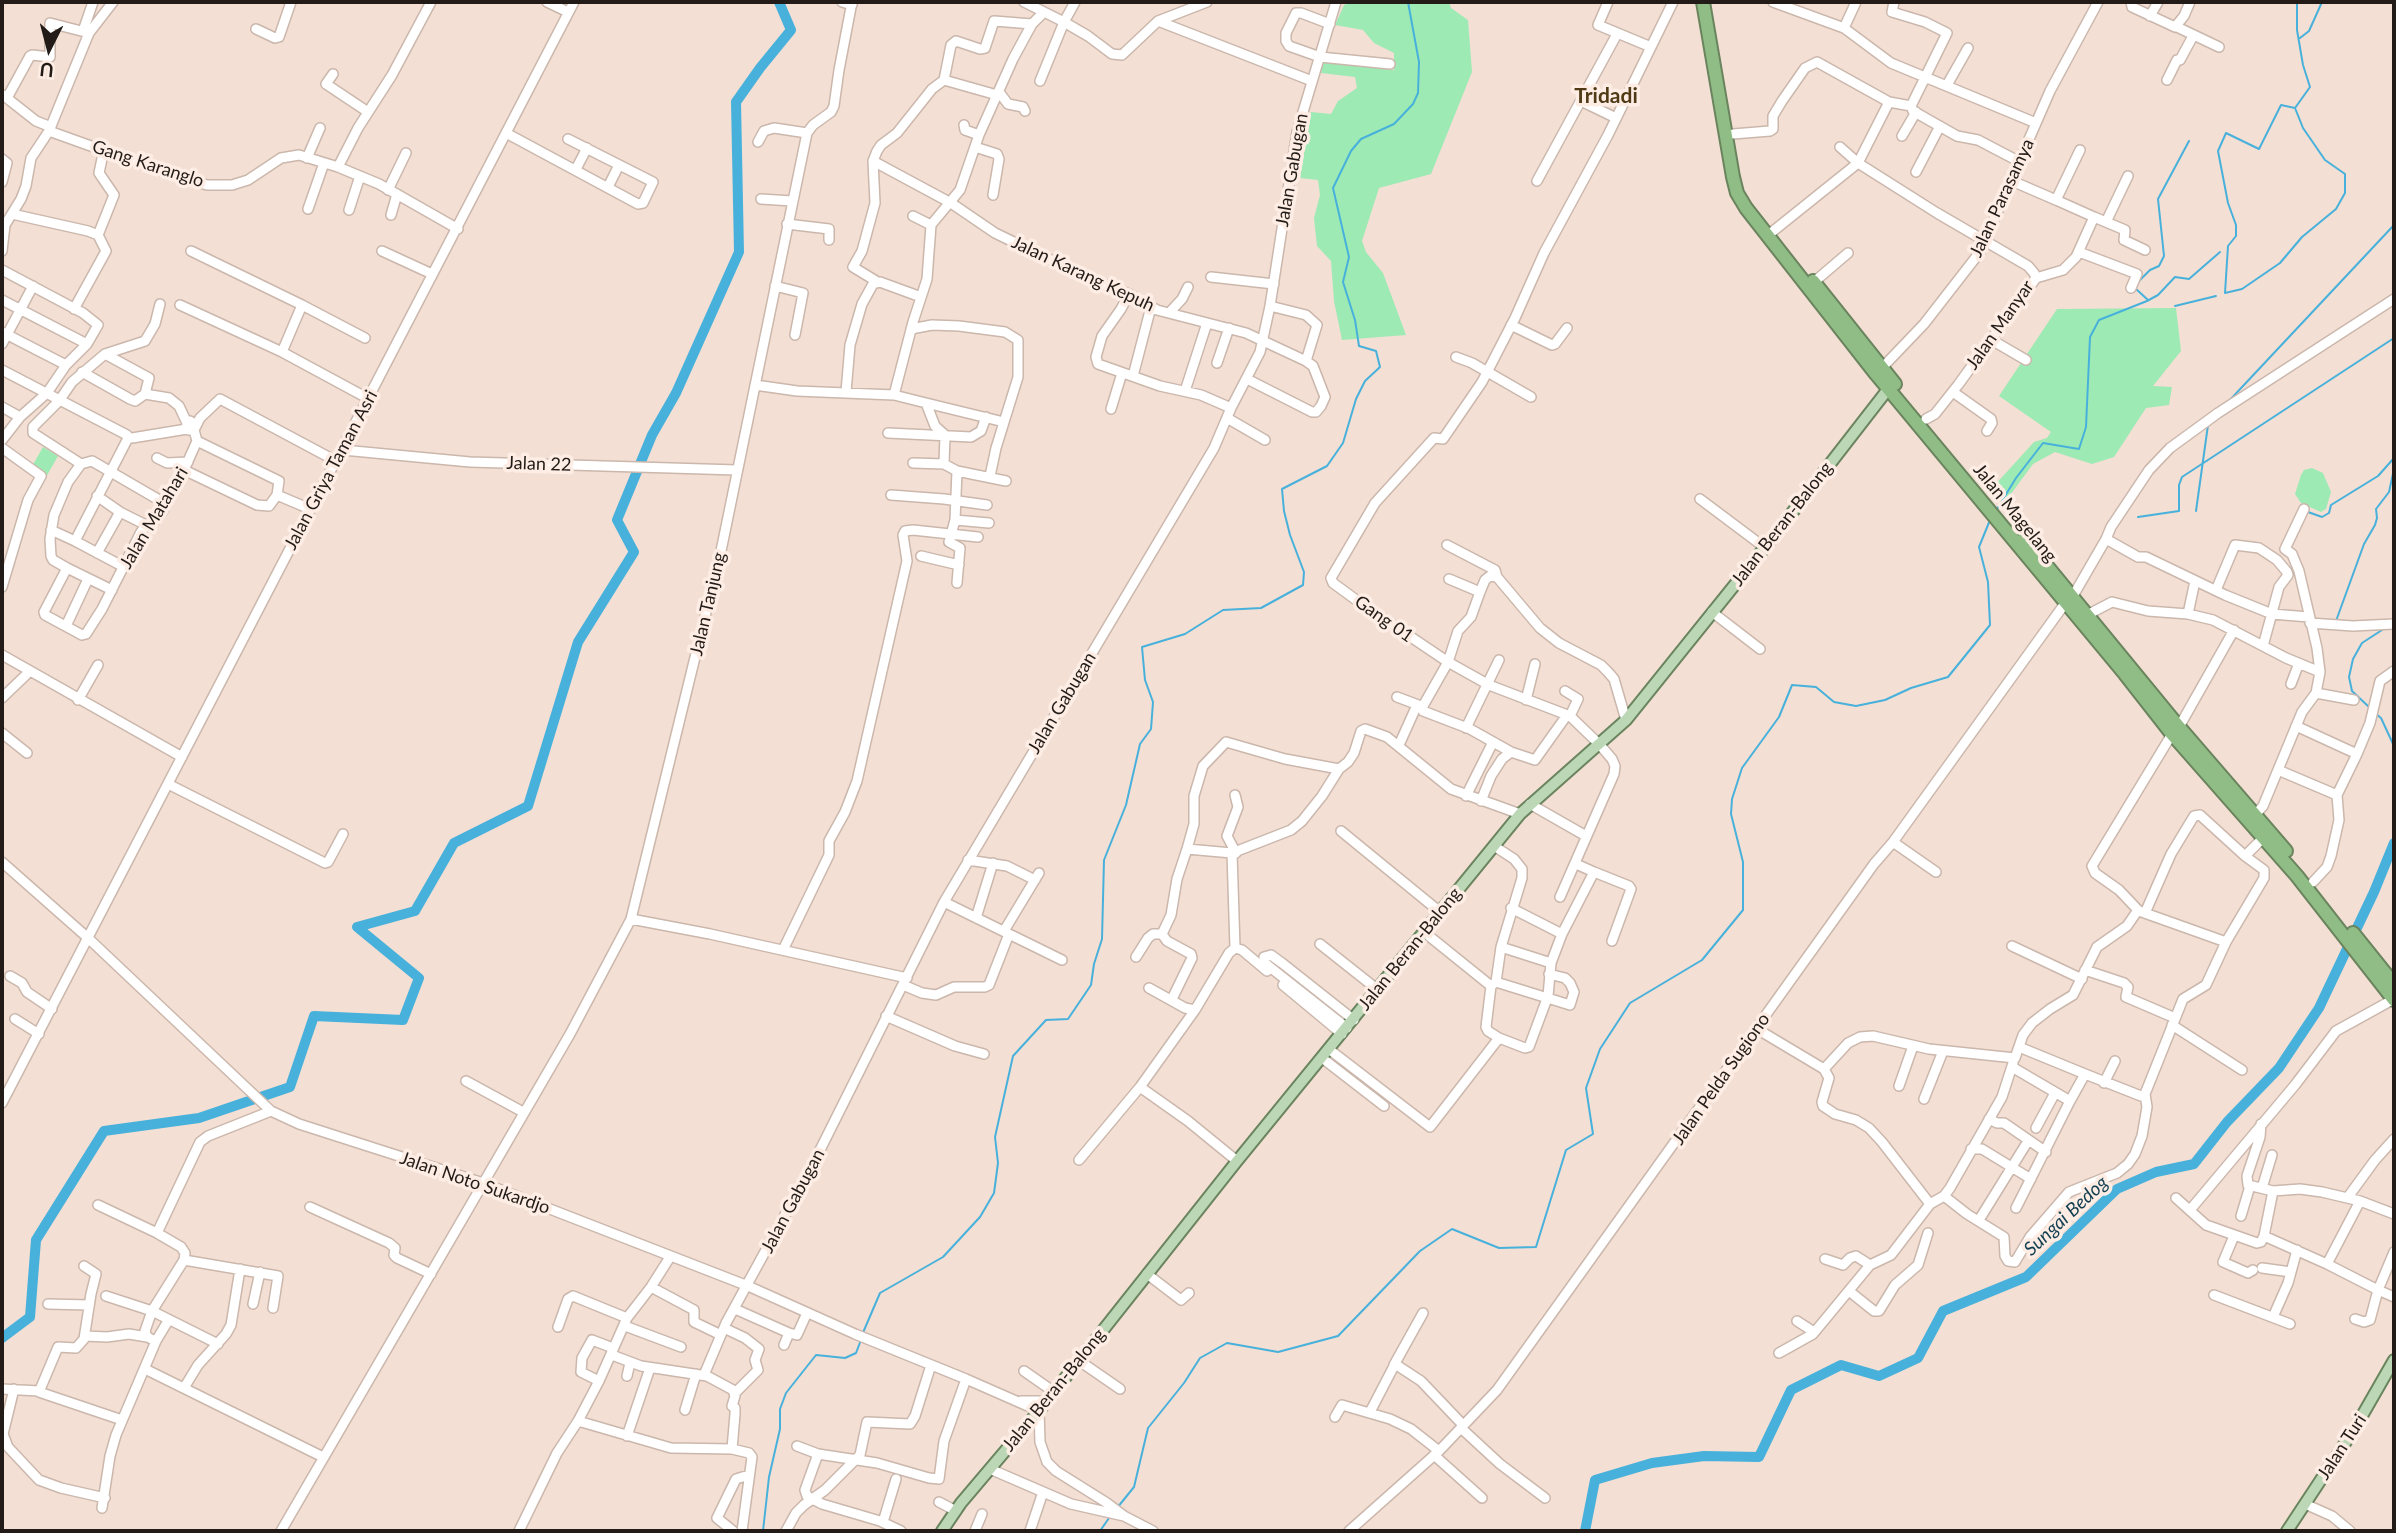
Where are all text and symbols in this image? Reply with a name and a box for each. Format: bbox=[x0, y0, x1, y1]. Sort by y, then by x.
north arrow bbox=[14, 14, 84, 84]
text: U bbox=[39, 58, 55, 83]
district label: Tridadi bbox=[1574, 83, 1638, 109]
street label: Jalan Gabugan bbox=[1271, 112, 1313, 228]
street label: Jalan Parasamya bbox=[1965, 135, 2039, 261]
street label: Gang Karanglo bbox=[89, 136, 207, 192]
street label: Jalan Karang Kepuh bbox=[1008, 231, 1158, 317]
street label: Jalan Manyar bbox=[1961, 276, 2039, 374]
street label: Jalan Griya Taman Asri bbox=[280, 387, 382, 553]
street label: Jalan 22 bbox=[506, 452, 572, 476]
street label: Jalan Beran-Balong bbox=[1727, 458, 1837, 590]
street label: Jalan Magelang bbox=[1969, 459, 2061, 567]
street label: Jalan Matahari bbox=[115, 463, 193, 573]
street label: Jalan Tanjung bbox=[686, 550, 730, 658]
street label: Gang 01 bbox=[1350, 591, 1418, 647]
street label: Jalan Gabugan bbox=[1023, 648, 1101, 758]
street label: Jalan Beran-Balong bbox=[1354, 883, 1466, 1015]
street label: Jalan Pelda Sugiono bbox=[1668, 1009, 1774, 1149]
street label: Jalan Gabugan bbox=[757, 1145, 829, 1257]
street label: Jalan Noto Sukardjo bbox=[397, 1147, 553, 1219]
water label: Sungai Bedog bbox=[2019, 1171, 2113, 1261]
street label: Jalan Beran-Balong bbox=[998, 1324, 1110, 1456]
street label: Jalan Turi bbox=[2313, 1410, 2371, 1484]

